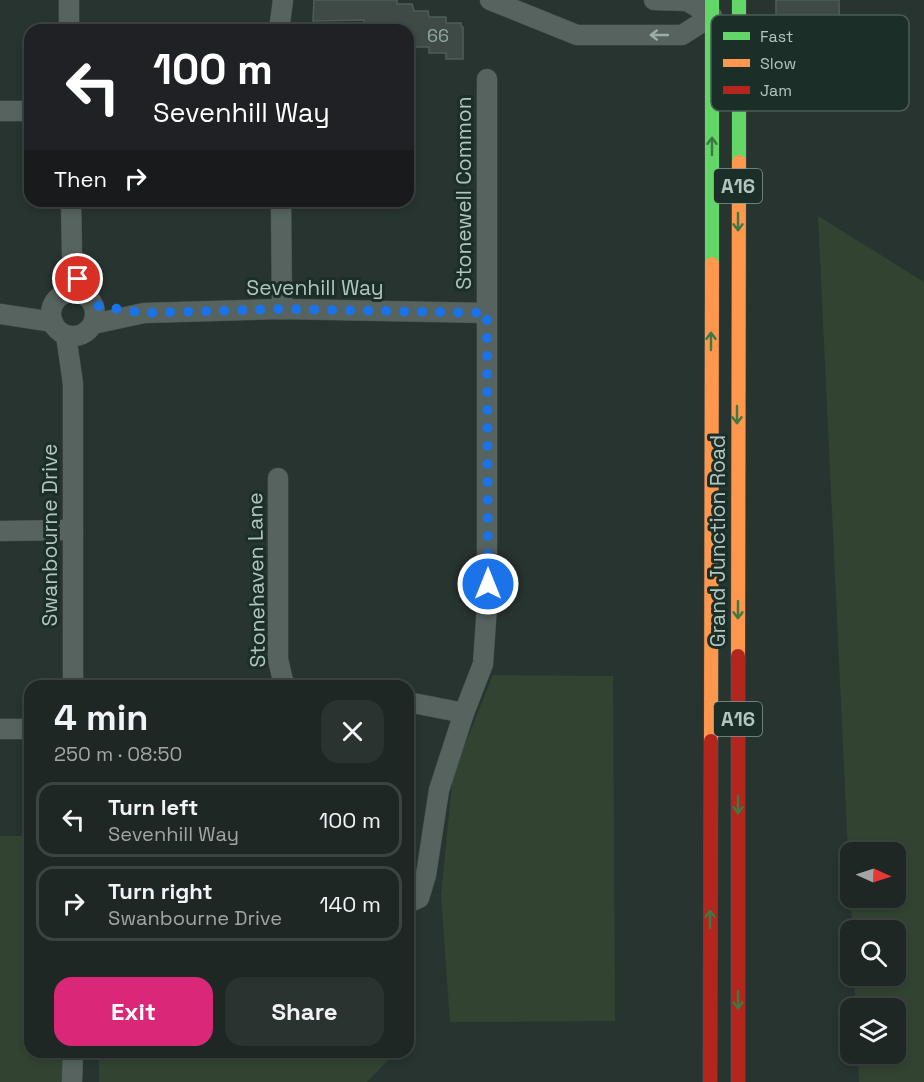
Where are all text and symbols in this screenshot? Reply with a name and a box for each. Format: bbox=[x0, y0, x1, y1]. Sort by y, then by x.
legend bbox=[711, 15, 909, 111]
house number: 66 bbox=[427, 24, 449, 47]
text: Fast bbox=[760, 26, 793, 47]
one-way arrow bbox=[650, 29, 670, 41]
text: 100 m bbox=[153, 43, 273, 96]
icon: left bbox=[54, 48, 132, 126]
text: Slow bbox=[760, 53, 796, 74]
text: Jam bbox=[760, 80, 792, 101]
text: Sevenhill Way bbox=[153, 95, 330, 130]
street label: Stonewell Common bbox=[450, 96, 477, 290]
one-way arrow bbox=[706, 137, 718, 157]
icon: right bbox=[119, 162, 152, 195]
text: Then bbox=[54, 165, 107, 193]
road number: A16 bbox=[714, 169, 762, 203]
one-way arrow bbox=[732, 211, 744, 231]
pin bbox=[52, 253, 103, 304]
icon: arrive bbox=[61, 262, 94, 295]
street label: Sevenhill Way bbox=[246, 274, 384, 301]
one-way arrow bbox=[705, 332, 717, 352]
one-way arrow bbox=[731, 404, 743, 424]
street label: Grand Junction Road bbox=[704, 435, 731, 647]
street label: Swanbourne Drive bbox=[36, 444, 63, 626]
street label: Stonehaven Lane bbox=[241, 492, 271, 668]
position arrow bbox=[456, 552, 520, 616]
one-way arrow bbox=[732, 599, 744, 619]
text: 4 min bbox=[54, 695, 149, 741]
button: close bbox=[321, 700, 384, 763]
road number: A16 bbox=[714, 702, 762, 736]
text: 250 m · 08:50 bbox=[54, 741, 182, 767]
text: Turn left bbox=[108, 793, 198, 821]
one-way arrow bbox=[732, 794, 744, 814]
icon: left bbox=[57, 803, 90, 836]
text: 100 m bbox=[319, 806, 381, 834]
text: Sevenhill Way bbox=[108, 821, 239, 847]
north arrow bbox=[840, 842, 906, 908]
map controls bbox=[840, 842, 906, 1064]
text: Turn right bbox=[108, 877, 213, 905]
icon: right bbox=[57, 887, 90, 920]
text: 140 m bbox=[319, 890, 381, 918]
text: Swanbourne Drive bbox=[108, 905, 282, 931]
one-way arrow bbox=[704, 909, 716, 929]
button: search bbox=[840, 920, 906, 986]
button: Exit bbox=[54, 977, 213, 1046]
button: Share bbox=[225, 977, 384, 1046]
one-way arrow bbox=[732, 989, 744, 1009]
button: layers bbox=[840, 998, 906, 1064]

